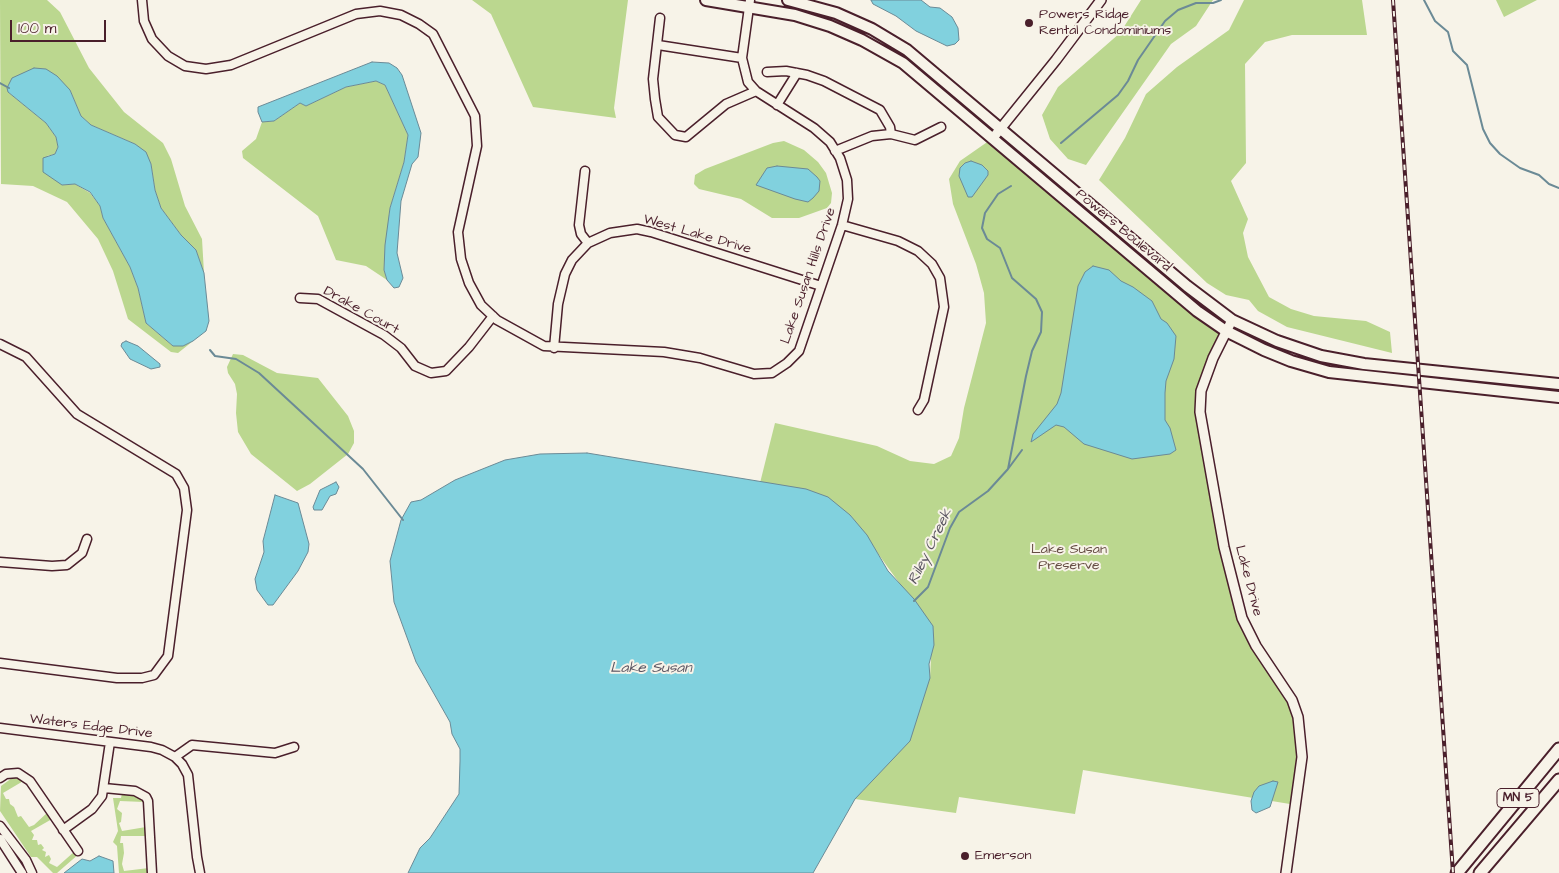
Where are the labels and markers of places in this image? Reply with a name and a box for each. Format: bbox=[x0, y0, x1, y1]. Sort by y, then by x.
place label: Powers Ridge Rental Condominiums bbox=[1039, 7, 1171, 40]
marker: Powers Ridge Rental Condominiums bbox=[1023, 17, 1035, 29]
place label: Emerson bbox=[975, 848, 1031, 864]
marker: Emerson bbox=[959, 850, 971, 862]

